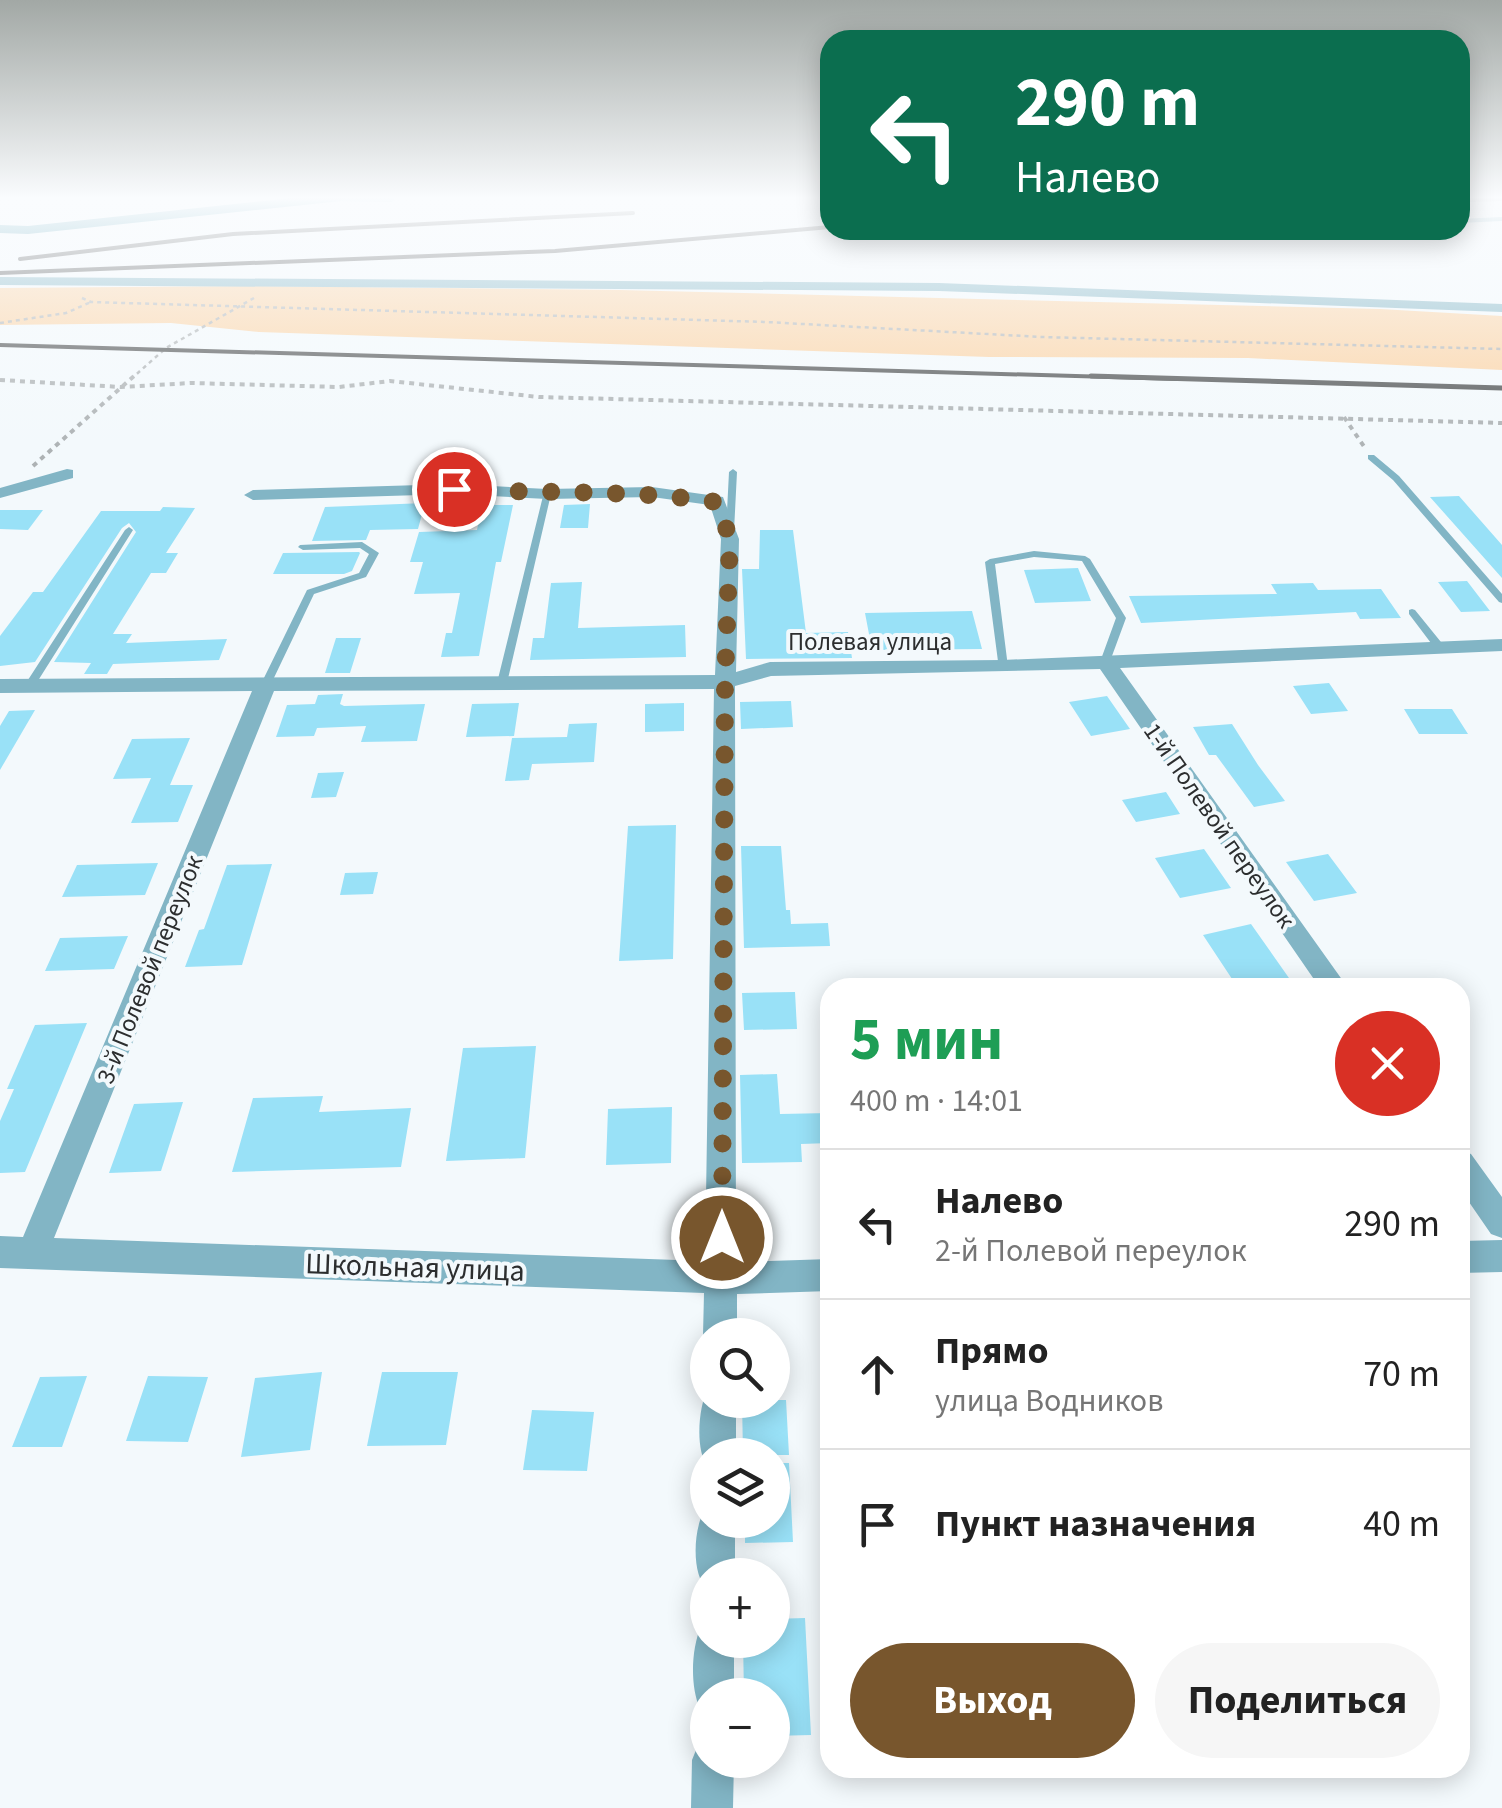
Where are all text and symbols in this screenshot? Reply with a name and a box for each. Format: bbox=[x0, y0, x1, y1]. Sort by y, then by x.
text: 290 m bbox=[1015, 53, 1200, 153]
icon: left bbox=[850, 70, 980, 200]
text: Налево bbox=[1015, 146, 1161, 210]
pin bbox=[412, 447, 497, 532]
icon: arrive bbox=[427, 462, 482, 517]
street label: Полевая улица bbox=[788, 624, 952, 660]
street label: 1-й Полевой переулок bbox=[1135, 716, 1304, 936]
street label: 3-й Полевой переулок bbox=[88, 849, 212, 1089]
text: 5 мин bbox=[850, 998, 1003, 1083]
button: close bbox=[1335, 1011, 1440, 1116]
text: 400 m · 14:01 bbox=[850, 1078, 1023, 1124]
text: Налево bbox=[935, 1174, 1063, 1228]
position arrow bbox=[670, 1186, 774, 1290]
icon: left bbox=[850, 1197, 905, 1252]
text: 290 m bbox=[1344, 1197, 1440, 1251]
text: 2-й Полевой переулок bbox=[935, 1228, 1247, 1274]
street label: Школьная улица bbox=[304, 1242, 525, 1293]
map controls bbox=[690, 1318, 790, 1778]
button: search bbox=[690, 1318, 790, 1418]
text: Прямо bbox=[935, 1324, 1049, 1378]
icon: ahead bbox=[850, 1347, 905, 1402]
text: 70 m bbox=[1363, 1347, 1440, 1401]
text: улица Водников bbox=[935, 1378, 1163, 1424]
button: layers bbox=[690, 1438, 790, 1538]
icon: arrive bbox=[850, 1497, 905, 1552]
text: Пункт назначения bbox=[935, 1497, 1256, 1551]
text: 40 m bbox=[1363, 1497, 1440, 1551]
button: + bbox=[690, 1558, 790, 1658]
button: Выход bbox=[850, 1643, 1135, 1758]
button: Поделиться bbox=[1155, 1643, 1440, 1758]
button: − bbox=[690, 1678, 790, 1778]

